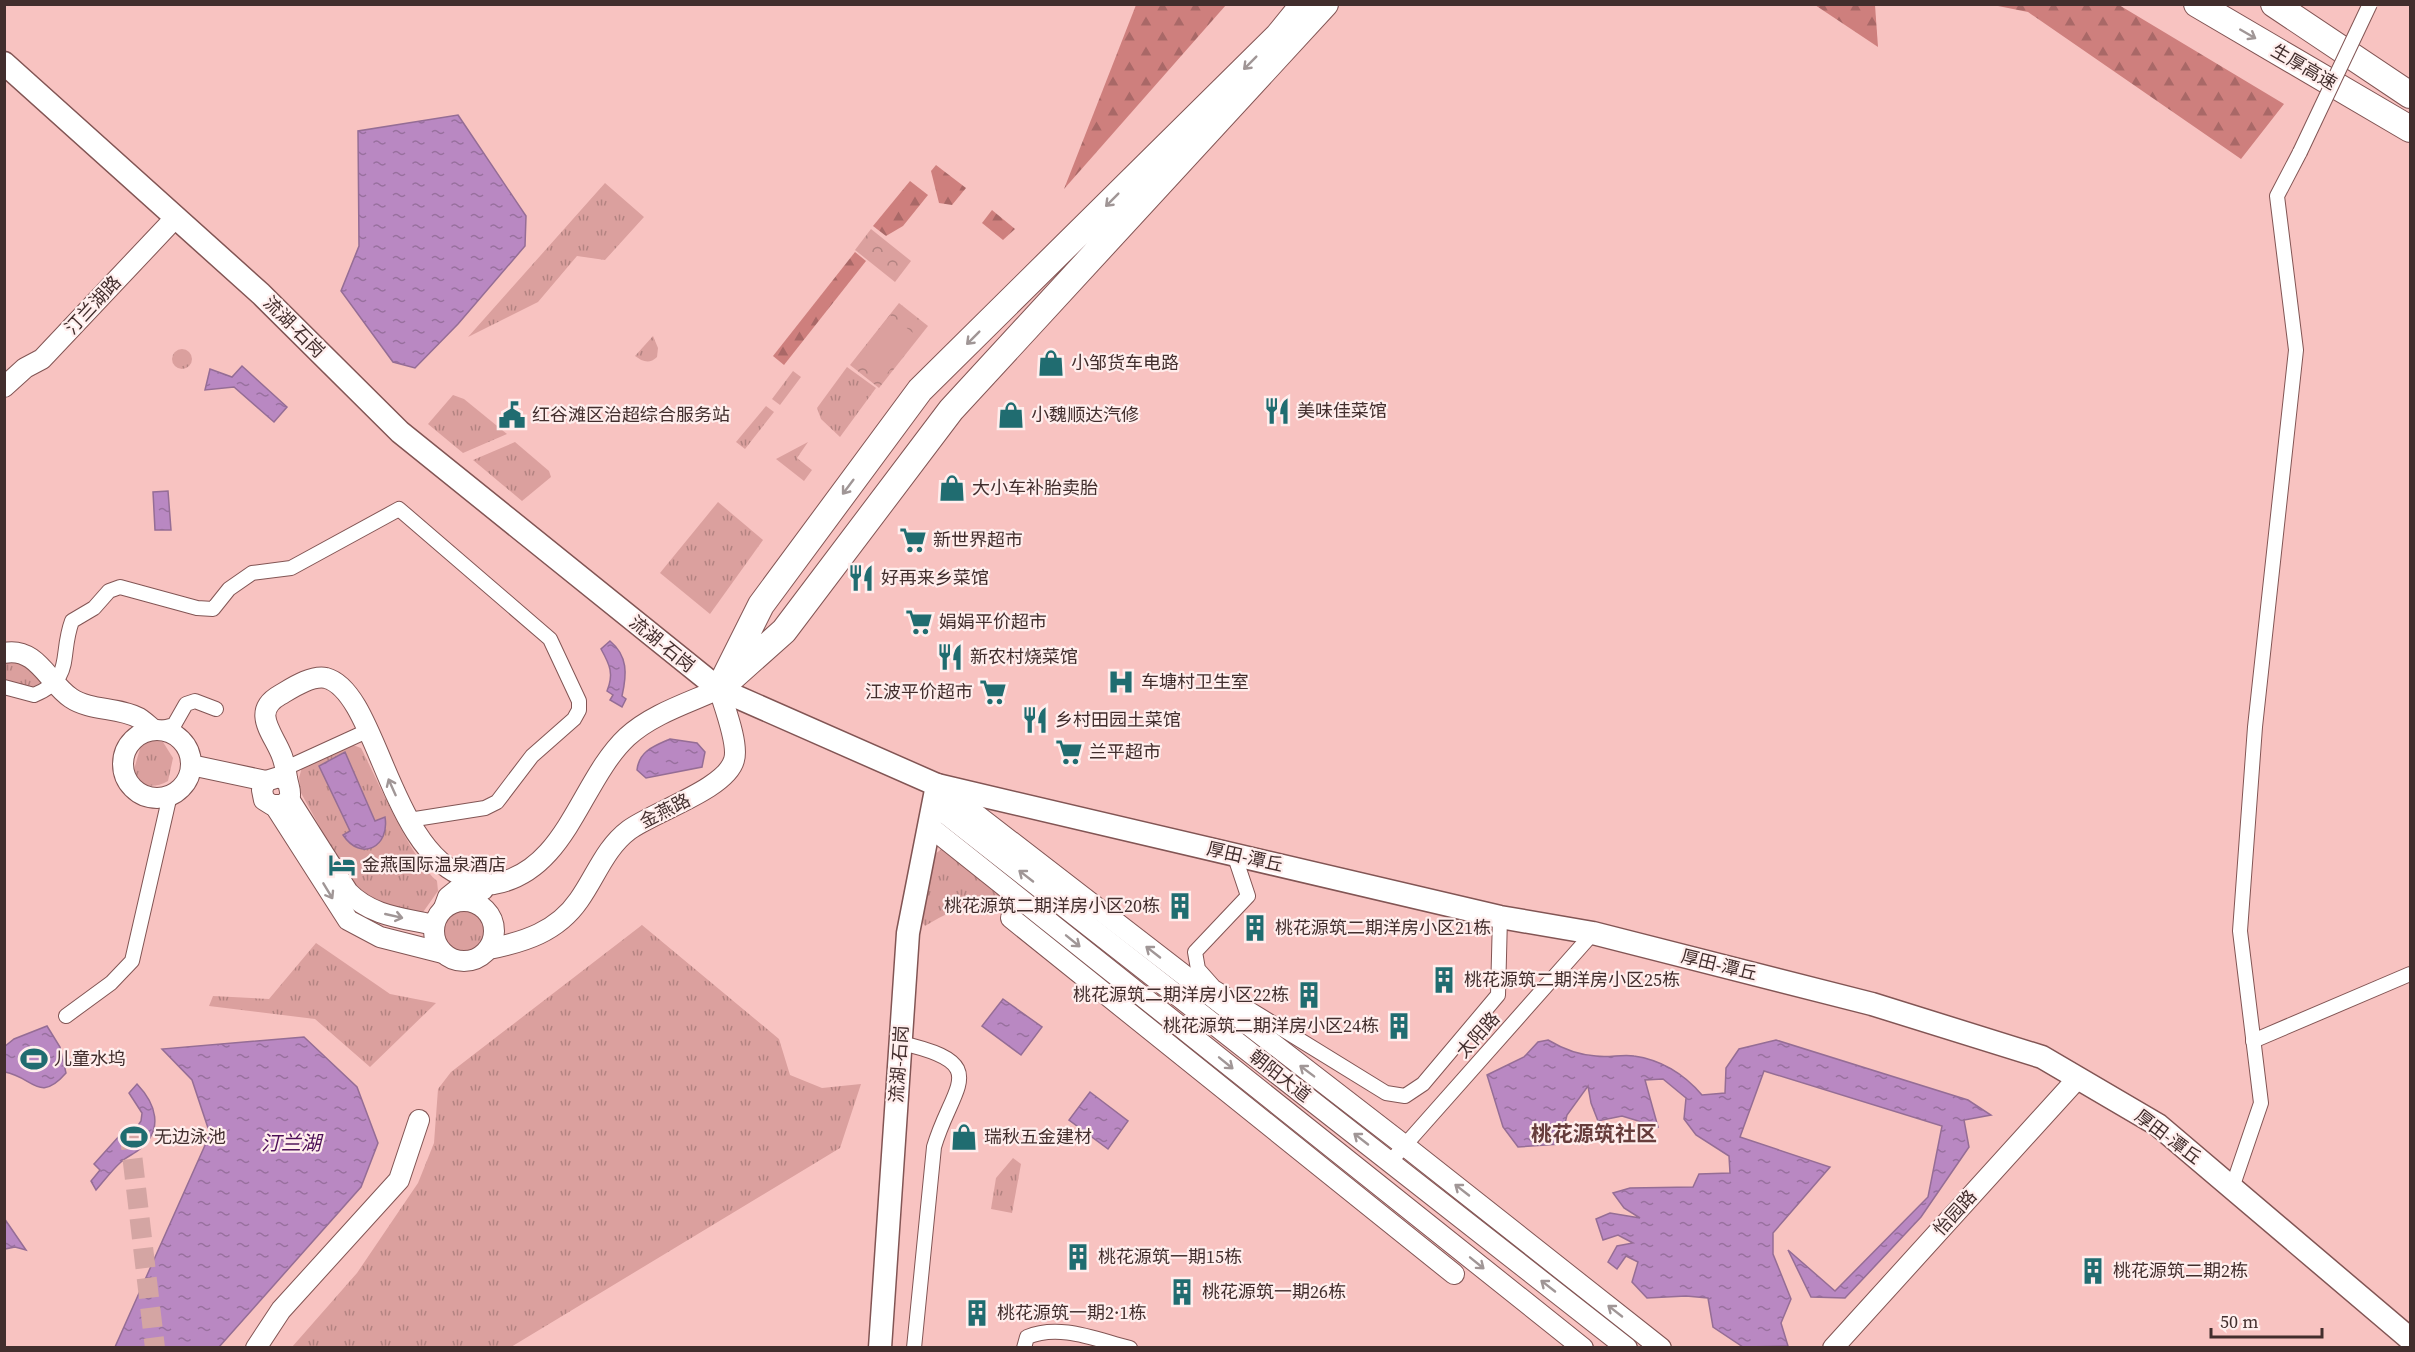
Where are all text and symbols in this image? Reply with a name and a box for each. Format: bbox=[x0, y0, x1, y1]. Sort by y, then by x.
one-way arrow bbox=[2239, 28, 2256, 40]
street label: 生厚高速 bbox=[2267, 38, 2342, 95]
one-way arrow bbox=[1243, 55, 1258, 70]
one-way arrow bbox=[1104, 193, 1119, 208]
street label: 汀兰湖路 bbox=[59, 270, 126, 340]
street label: 流湖-石岗 bbox=[258, 290, 331, 363]
one-way arrow bbox=[966, 330, 981, 345]
shop icon: 小邹货车电路 bbox=[1036, 348, 1066, 378]
place label: 小邹货车电路 bbox=[1071, 350, 1179, 375]
restaurant icon: 美味佳菜馆 bbox=[1262, 396, 1292, 426]
place label: 美味佳菜馆 bbox=[1297, 398, 1387, 423]
public building icon: 红谷滩区治超综合服务站 bbox=[497, 400, 527, 430]
shop icon: 小魏顺达汽修 bbox=[996, 400, 1026, 430]
place label: 红谷滩区治超综合服务站 bbox=[532, 402, 730, 427]
place label: 小魏顺达汽修 bbox=[1031, 402, 1139, 427]
shop icon: 大小车补胎卖胎 bbox=[937, 473, 967, 503]
place label: 大小车补胎卖胎 bbox=[972, 475, 1098, 500]
one-way arrow bbox=[842, 479, 855, 495]
supermarket icon: 新世界超市 bbox=[898, 525, 928, 555]
place label: 新世界超市 bbox=[933, 527, 1023, 552]
restaurant icon: 好再来乡菜馆 bbox=[846, 563, 876, 593]
place label: 好再来乡菜馆 bbox=[881, 565, 989, 590]
supermarket icon: 娟娟平价超市 bbox=[904, 607, 934, 637]
street label: 流湖-石岗 bbox=[624, 609, 700, 678]
place label: 娟娟平价超市 bbox=[939, 609, 1047, 634]
restaurant icon: 新农村烧菜馆 bbox=[935, 642, 965, 672]
place label: 新农村烧菜馆 bbox=[970, 644, 1078, 669]
hospital icon: 车塘村卫生室 bbox=[1106, 667, 1136, 697]
place label: 车塘村卫生室 bbox=[1141, 669, 1249, 694]
supermarket icon: 江波平价超市 bbox=[978, 677, 1008, 707]
place label: 江波平价超市 bbox=[865, 679, 973, 704]
restaurant icon: 乡村田园土菜馆 bbox=[1020, 705, 1050, 735]
place label: 乡村田园土菜馆 bbox=[1055, 707, 1181, 732]
supermarket icon: 兰平超市 bbox=[1054, 737, 1084, 767]
place label: 兰平超市 bbox=[1089, 739, 1161, 764]
one-way arrow bbox=[386, 779, 398, 797]
street label: 金燕路 bbox=[635, 787, 695, 834]
street label: 厚田-潭丘 bbox=[1204, 836, 1286, 877]
hotel icon: 金燕国际温泉酒店 bbox=[327, 850, 357, 880]
place label: 金燕国际温泉酒店 bbox=[362, 852, 506, 877]
one-way arrow bbox=[1018, 870, 1034, 883]
one-way arrow bbox=[322, 882, 334, 899]
building icon: 桃花源筑二期洋房小区20栋 bbox=[1165, 891, 1195, 921]
place label: 桃花源筑二期洋房小区20栋 bbox=[944, 893, 1160, 918]
one-way arrow bbox=[384, 911, 403, 922]
building icon: 桃花源筑二期洋房小区21栋 bbox=[1240, 913, 1270, 943]
place label: 桃花源筑二期洋房小区21栋 bbox=[1275, 915, 1491, 940]
one-way arrow bbox=[1065, 935, 1081, 948]
street label: 厚田-潭丘 bbox=[1678, 943, 1760, 986]
one-way arrow bbox=[1145, 946, 1161, 959]
building icon: 桃花源筑二期洋房小区25栋 bbox=[1429, 965, 1459, 995]
place label: 桃花源筑二期洋房小区25栋 bbox=[1464, 967, 1680, 992]
building icon: 桃花源筑二期洋房小区22栋 bbox=[1294, 980, 1324, 1010]
place label: 桃花源筑二期洋房小区22栋 bbox=[1073, 982, 1289, 1007]
street label: 太阳路 bbox=[1450, 1006, 1505, 1063]
building icon: 桃花源筑二期洋房小区24栋 bbox=[1384, 1011, 1414, 1041]
place label: 桃花源筑二期洋房小区24栋 bbox=[1163, 1013, 1379, 1038]
street label: 流湖-石岗 bbox=[883, 1024, 914, 1104]
sports icon: 儿童水坞 bbox=[19, 1044, 49, 1074]
street label: 朝阳大道 bbox=[1244, 1044, 1316, 1108]
place label: 儿童水坞 bbox=[54, 1046, 126, 1071]
one-way arrow bbox=[1218, 1056, 1234, 1069]
one-way arrow bbox=[1299, 1065, 1315, 1078]
street label: 厚田-潭丘 bbox=[2130, 1103, 2207, 1170]
district label: 桃花源筑社区 bbox=[1531, 1119, 1657, 1148]
sports icon: 无边泳池 bbox=[119, 1122, 149, 1152]
shop icon: 瑞秋五金建材 bbox=[949, 1122, 979, 1152]
place label: 无边泳池 bbox=[154, 1124, 226, 1149]
place label: 瑞秋五金建材 bbox=[984, 1124, 1092, 1149]
water label: 汀兰湖 bbox=[261, 1129, 324, 1157]
one-way arrow bbox=[1353, 1133, 1369, 1146]
one-way arrow bbox=[1454, 1184, 1470, 1197]
street label: 怡园路 bbox=[1927, 1184, 1982, 1241]
building icon: 桃花源筑一期15栋 bbox=[1063, 1242, 1093, 1272]
place label: 桃花源筑一期15栋 bbox=[1098, 1244, 1242, 1269]
one-way arrow bbox=[1469, 1256, 1485, 1269]
building icon: 桃花源筑二期2栋 bbox=[2078, 1256, 2108, 1286]
place label: 桃花源筑二期2栋 bbox=[2113, 1258, 2248, 1283]
building icon: 桃花源筑一期26栋 bbox=[1167, 1277, 1197, 1307]
place label: 桃花源筑一期26栋 bbox=[1202, 1279, 1346, 1304]
one-way arrow bbox=[1540, 1279, 1556, 1292]
building icon: 桃花源筑一期2·1栋 bbox=[962, 1298, 992, 1328]
place label: 桃花源筑一期2·1栋 bbox=[997, 1300, 1146, 1325]
scale bar bbox=[2211, 1301, 2322, 1339]
one-way arrow bbox=[1607, 1305, 1623, 1318]
text: 50 m bbox=[2220, 1309, 2258, 1334]

